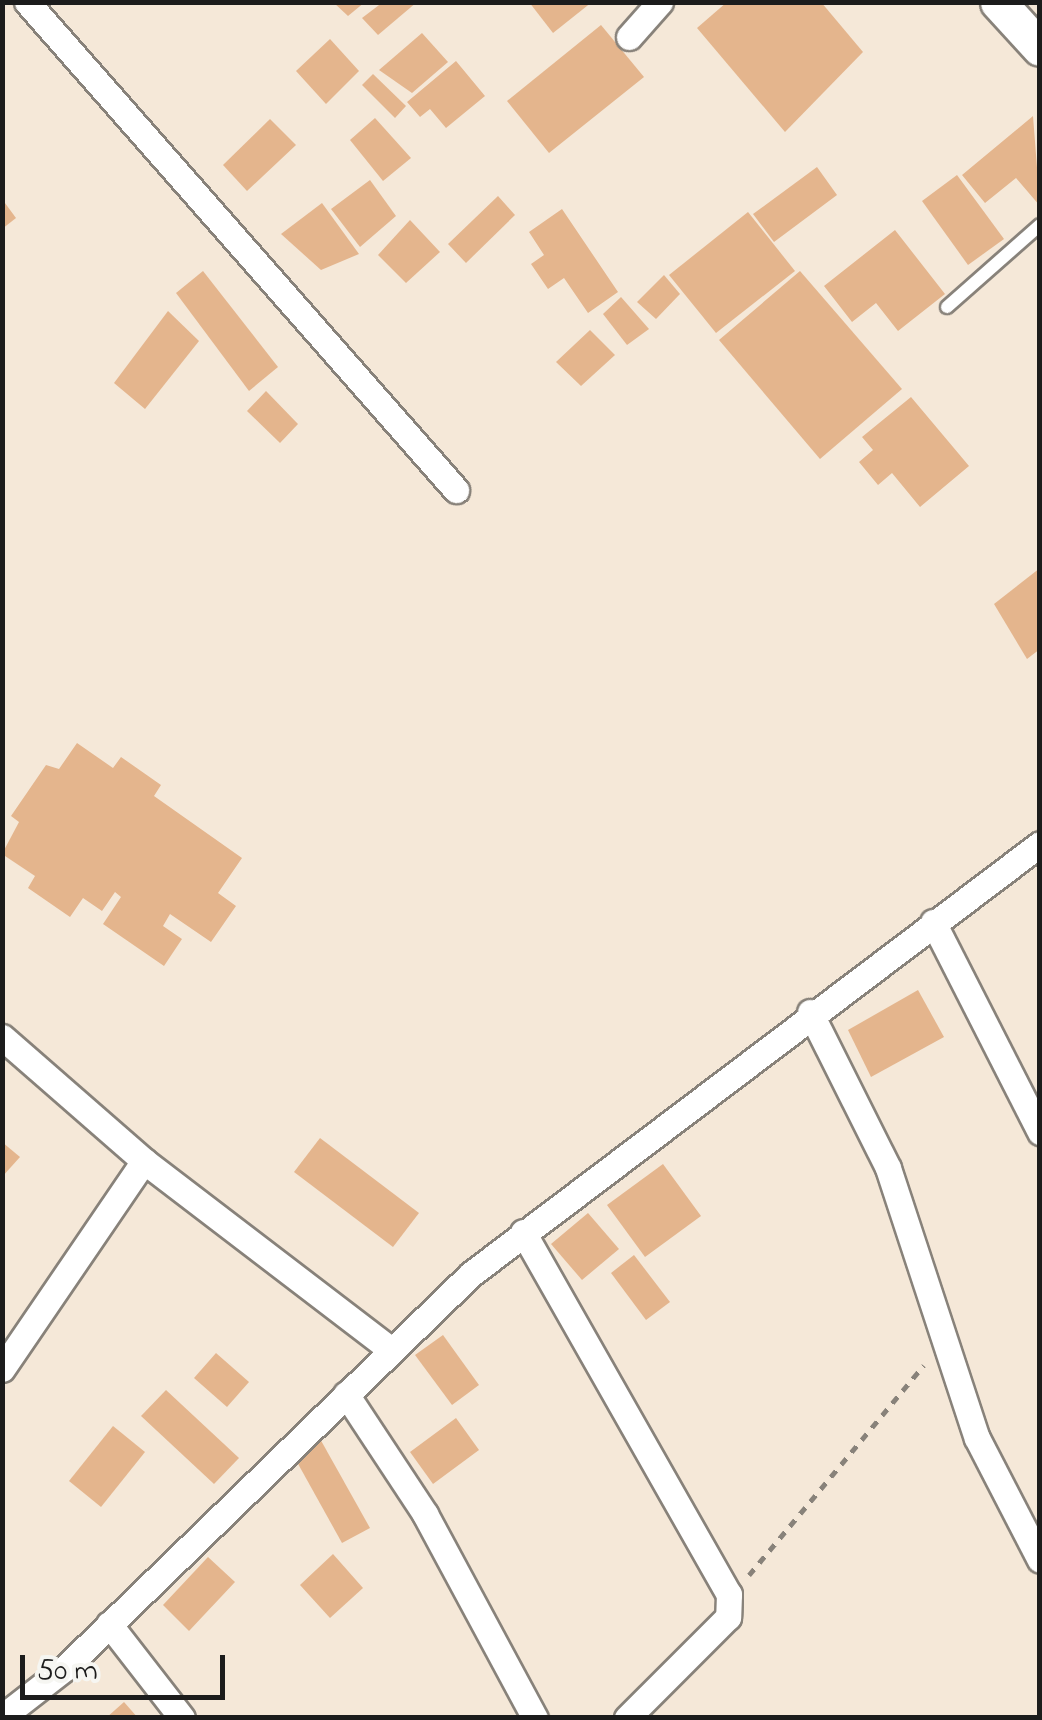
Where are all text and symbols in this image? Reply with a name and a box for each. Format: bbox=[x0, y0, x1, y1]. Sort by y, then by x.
scale bar bbox=[25, 1635, 230, 1697]
text: 50 m bbox=[37, 1650, 98, 1694]

